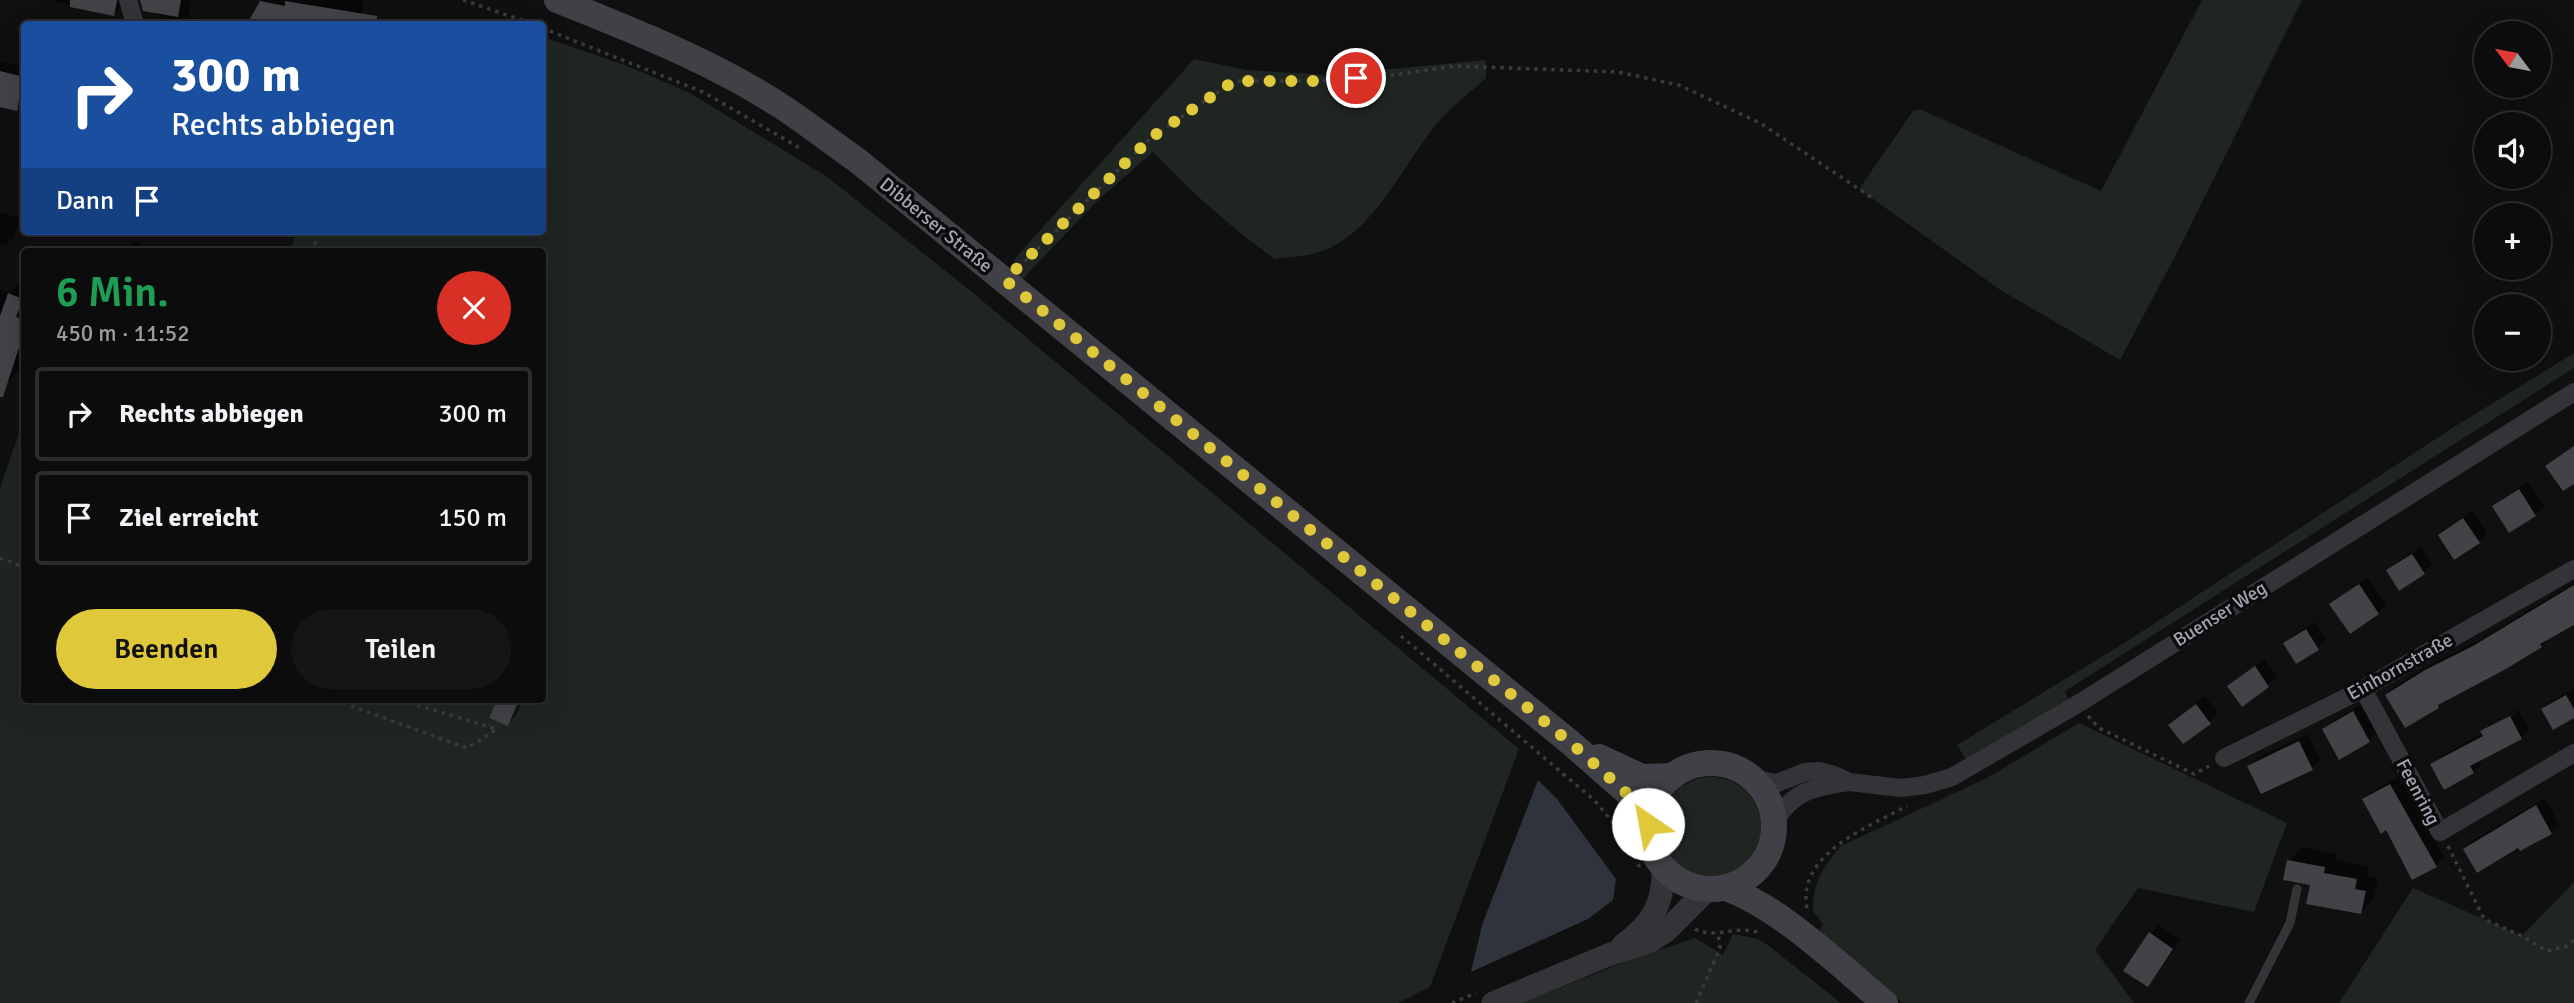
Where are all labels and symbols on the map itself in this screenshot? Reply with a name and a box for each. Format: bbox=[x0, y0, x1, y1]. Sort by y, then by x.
north arrow bbox=[2474, 21, 2552, 98]
pin bbox=[1326, 48, 1386, 108]
street label: Dibberser Straße bbox=[875, 172, 997, 278]
street label: Buenser Weg bbox=[2169, 576, 2271, 652]
street label: Einhornstraße bbox=[2343, 628, 2457, 706]
street label: Feenring bbox=[2391, 755, 2445, 829]
position arrow bbox=[1611, 787, 1685, 861]

